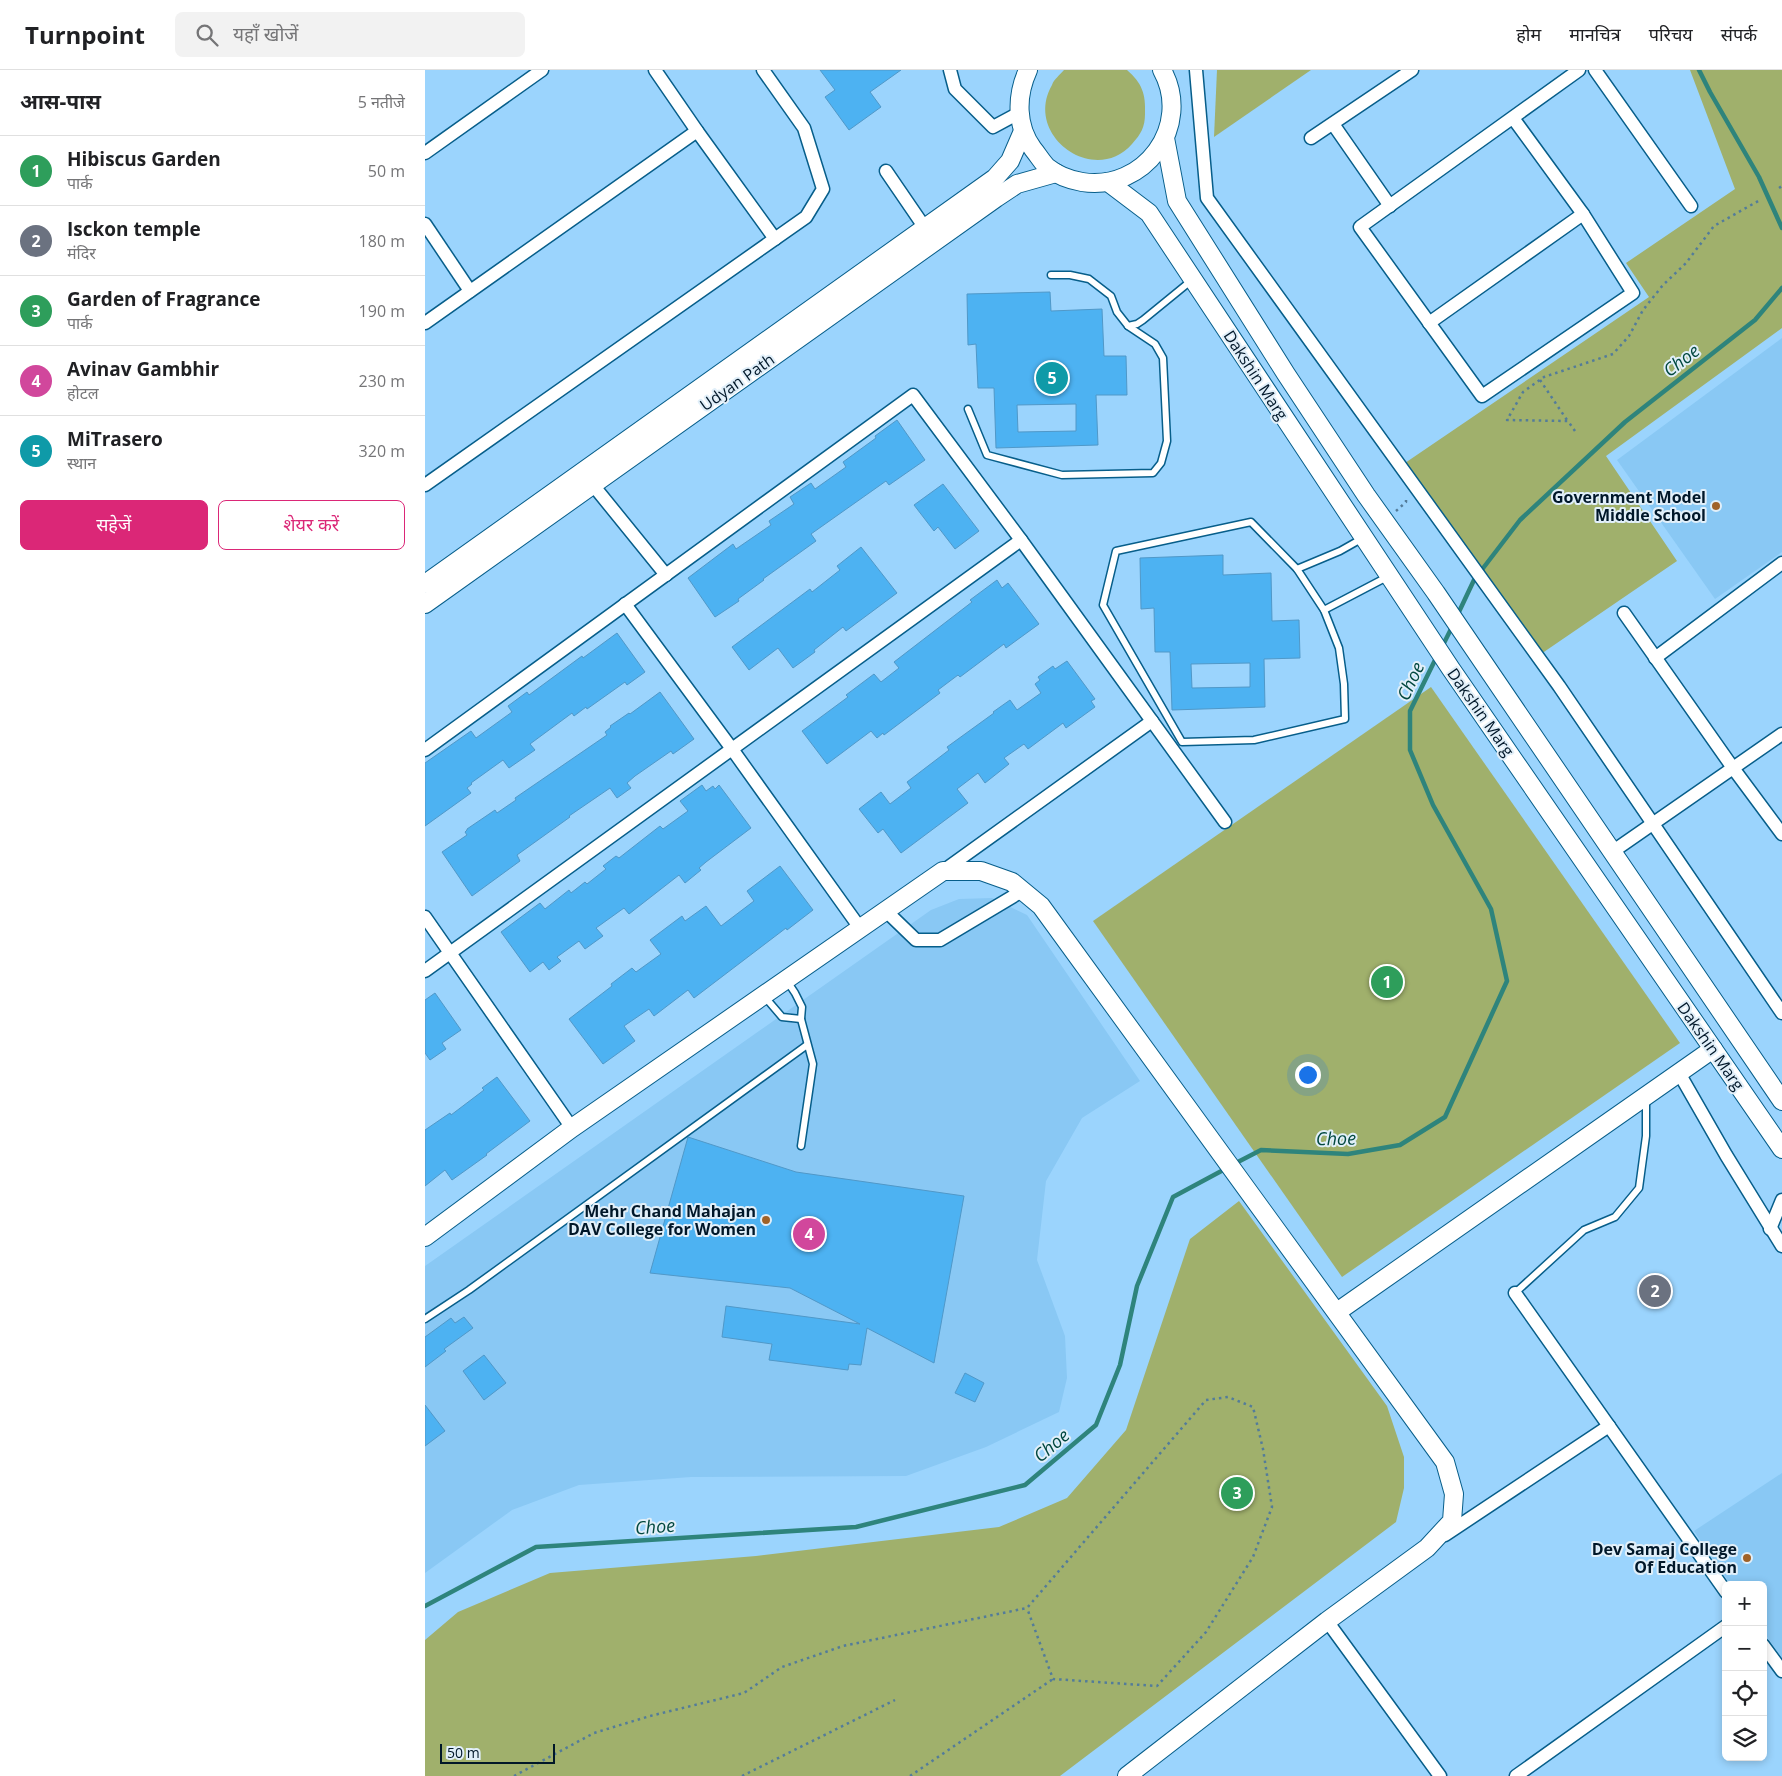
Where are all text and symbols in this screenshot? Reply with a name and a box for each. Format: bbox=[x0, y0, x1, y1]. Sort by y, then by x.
search box bbox=[175, 12, 525, 57]
text: Turnpoint bbox=[25, 18, 145, 51]
icon: search bbox=[193, 21, 221, 49]
text: यहाँ खोजें bbox=[233, 21, 298, 47]
text: होम bbox=[1516, 22, 1541, 46]
text: मानचित्र bbox=[1569, 22, 1621, 46]
text: परिचय bbox=[1649, 22, 1693, 46]
text: संपर्क bbox=[1721, 22, 1757, 46]
text: आस-पास bbox=[20, 87, 101, 115]
text: 5 नतीजे bbox=[358, 91, 405, 113]
text: Hibiscus Garden bbox=[67, 146, 221, 172]
text: 1 bbox=[31, 160, 41, 182]
text: 50 m bbox=[368, 160, 405, 182]
text: पार्क bbox=[67, 172, 93, 194]
text: Isckon temple bbox=[67, 216, 201, 242]
text: 2 bbox=[31, 230, 41, 252]
text: 180 m bbox=[359, 230, 405, 252]
text: मंदिर bbox=[67, 242, 96, 264]
text: Garden of Fragrance bbox=[67, 286, 260, 312]
text: 3 bbox=[31, 300, 41, 322]
text: 190 m bbox=[359, 300, 405, 322]
text: पार्क bbox=[67, 312, 93, 334]
street label: Dakshin Marg bbox=[1219, 326, 1293, 424]
water label: Choe bbox=[1658, 338, 1704, 382]
street label: Udyan Path bbox=[695, 348, 779, 416]
text: Avinav Gambhir bbox=[67, 356, 219, 382]
pin: 5 bbox=[1036, 359, 1068, 397]
text: 4 bbox=[31, 370, 41, 392]
text: 230 m bbox=[359, 370, 405, 392]
text: होटल bbox=[67, 382, 99, 404]
text: MiTrasero bbox=[67, 426, 163, 452]
text: 5 bbox=[31, 440, 41, 462]
text: 320 m bbox=[359, 440, 405, 462]
text: स्थान bbox=[67, 452, 96, 474]
place label: Government Model Middle School bbox=[1552, 486, 1706, 526]
button: सहेजें bbox=[20, 500, 208, 550]
button: शेयर करें bbox=[218, 500, 405, 550]
marker: Government Model Middle School bbox=[1710, 500, 1722, 512]
water label: Choe bbox=[1391, 658, 1429, 704]
street label: Dakshin Marg bbox=[1442, 664, 1520, 761]
pin: 1 bbox=[1371, 963, 1403, 1001]
street label: Dakshin Marg bbox=[1672, 998, 1750, 1095]
your location bbox=[1295, 1062, 1321, 1088]
water label: Choe bbox=[1316, 1126, 1356, 1150]
place label: Mehr Chand Mahajan DAV College for Women bbox=[568, 1200, 756, 1240]
marker: Mehr Chand Mahajan DAV College for Women bbox=[760, 1214, 772, 1226]
pin: 4 bbox=[793, 1215, 825, 1253]
pin: 2 bbox=[1639, 1272, 1671, 1310]
water label: Choe bbox=[1028, 1423, 1074, 1467]
pin: 3 bbox=[1221, 1474, 1253, 1512]
water label: Choe bbox=[634, 1513, 676, 1539]
place label: Dev Samaj College Of Education bbox=[1592, 1538, 1737, 1578]
marker: Dev Samaj College Of Education bbox=[1741, 1552, 1753, 1564]
map controls bbox=[1722, 1581, 1767, 1761]
button: + bbox=[1722, 1581, 1767, 1626]
button: − bbox=[1722, 1626, 1767, 1671]
button: locate bbox=[1722, 1671, 1767, 1716]
button: layers bbox=[1722, 1716, 1767, 1761]
scale bar bbox=[440, 1741, 555, 1764]
text: 50 m bbox=[447, 1743, 480, 1762]

